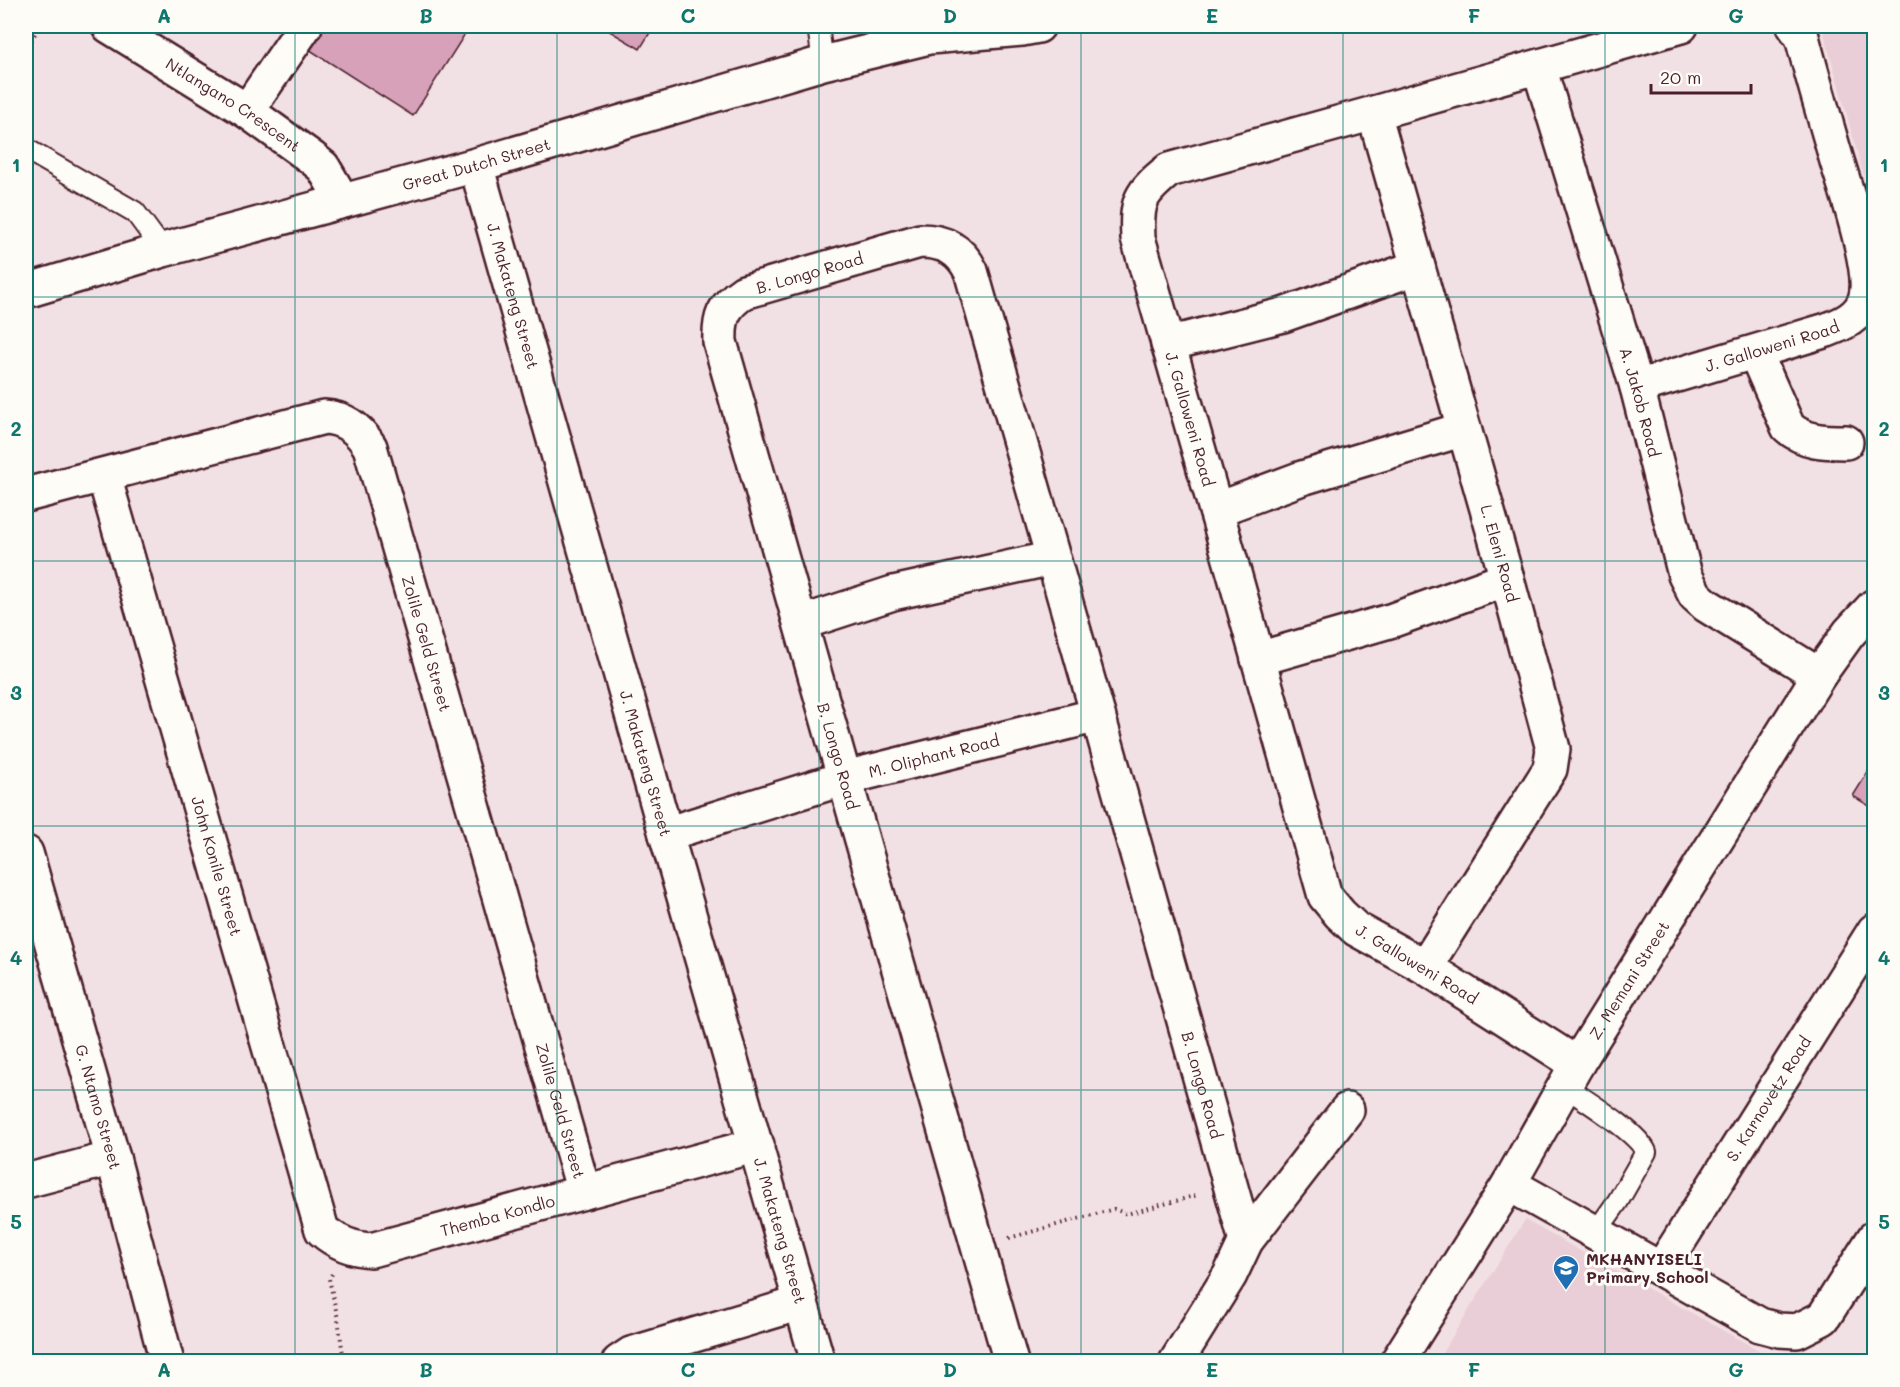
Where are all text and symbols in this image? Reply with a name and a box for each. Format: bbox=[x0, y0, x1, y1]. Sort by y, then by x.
text: A bbox=[157, 2, 171, 28]
text: B bbox=[419, 2, 433, 28]
text: C bbox=[681, 2, 696, 28]
text: D bbox=[943, 2, 957, 28]
text: E bbox=[1206, 2, 1218, 28]
text: F bbox=[1468, 2, 1481, 28]
text: G bbox=[1728, 2, 1744, 28]
street label: Ntlangano Crescent bbox=[162, 53, 305, 156]
scale bar bbox=[1651, 57, 1752, 95]
text: 20 m bbox=[1660, 65, 1701, 89]
street label: Great Dutch Street bbox=[400, 133, 553, 195]
text: 1 bbox=[12, 151, 20, 177]
text: 1 bbox=[1880, 151, 1888, 177]
street label: J. Makateng Street bbox=[483, 220, 544, 371]
street label: B. Longo Road bbox=[754, 247, 865, 298]
street label: J. Galloweni Road bbox=[1702, 315, 1842, 376]
street label: A. Jakob Road bbox=[1615, 344, 1665, 459]
street label: J. Galloweni Road bbox=[1161, 349, 1220, 489]
text: 2 bbox=[10, 415, 22, 441]
text: 2 bbox=[1878, 415, 1890, 441]
street label: L. Eleni Road bbox=[1476, 502, 1524, 604]
street label: Zolile Geld Street bbox=[397, 573, 456, 714]
text: 3 bbox=[10, 679, 22, 705]
text: 3 bbox=[1878, 679, 1890, 705]
street label: J. Makateng Street bbox=[616, 688, 677, 839]
street label: B. Longo Road bbox=[813, 700, 864, 812]
street label: M. Oliphant Road bbox=[866, 729, 1001, 782]
street label: John Konile Street bbox=[187, 794, 247, 938]
street label: Z. Memani Street bbox=[1584, 917, 1674, 1043]
street label: J. Galloweni Road bbox=[1352, 919, 1482, 1008]
text: 4 bbox=[10, 944, 23, 970]
text: 4 bbox=[1878, 944, 1891, 970]
street label: B. Longo Road bbox=[1178, 1029, 1228, 1141]
street label: S. Karnovetz Road bbox=[1721, 1032, 1815, 1165]
street label: Zolile Geld Street bbox=[532, 1040, 591, 1181]
street label: G. Ntamo Street bbox=[71, 1042, 127, 1171]
street label: J. Makateng Street bbox=[750, 1155, 812, 1306]
street label: Themba Kondlo bbox=[438, 1190, 557, 1241]
text: 5 bbox=[10, 1208, 22, 1234]
text: 5 bbox=[1878, 1208, 1890, 1234]
place label: MKHANYISELI Primary School bbox=[1586, 1248, 1709, 1287]
school or university icon: MKHANYISELI Primary School bbox=[1551, 1253, 1581, 1291]
text: A bbox=[157, 1356, 171, 1382]
text: B bbox=[419, 1356, 433, 1382]
text: C bbox=[681, 1356, 696, 1382]
text: D bbox=[943, 1356, 957, 1382]
text: E bbox=[1206, 1356, 1218, 1382]
text: F bbox=[1468, 1356, 1481, 1382]
text: G bbox=[1728, 1356, 1744, 1382]

